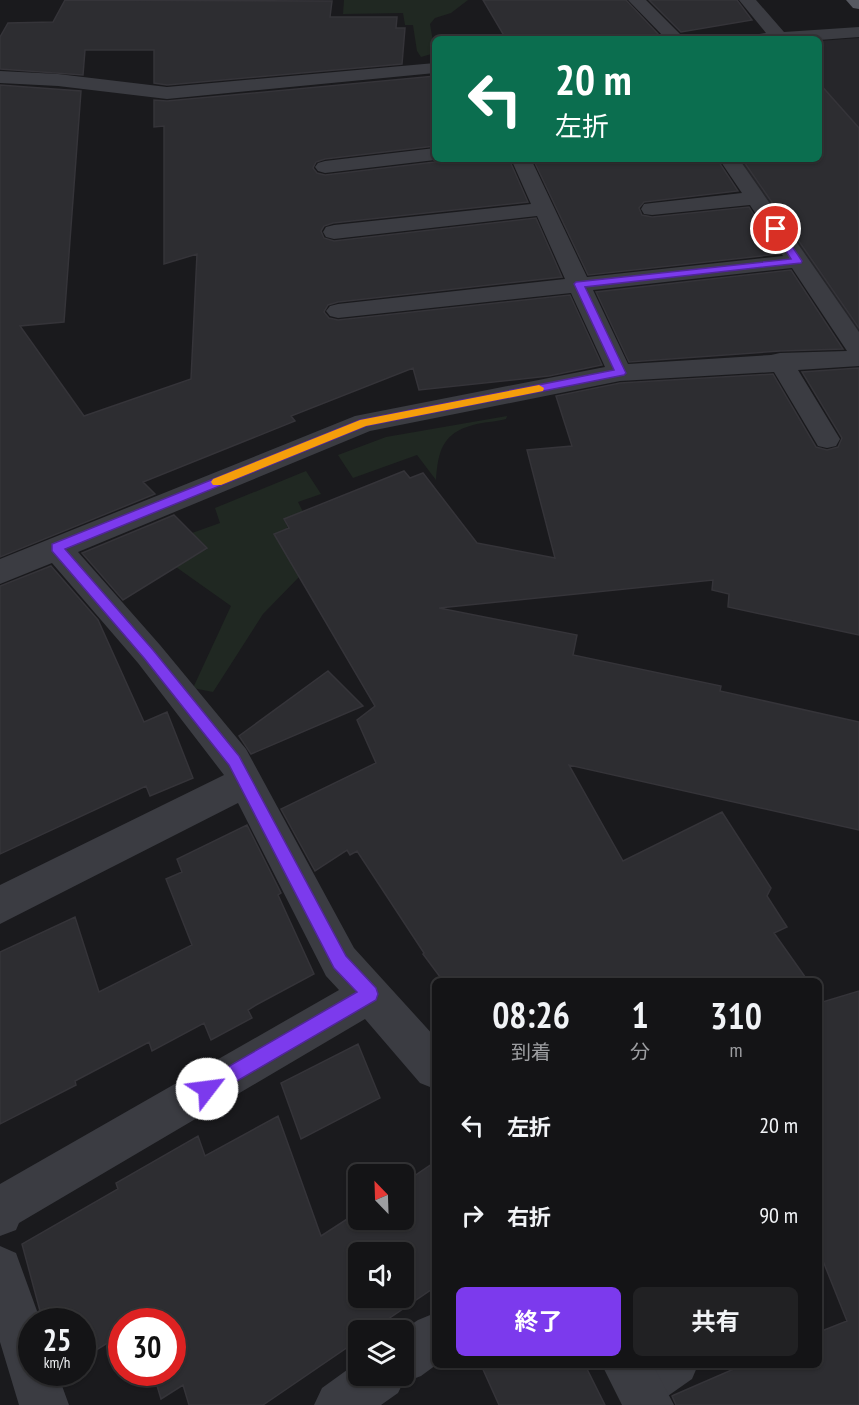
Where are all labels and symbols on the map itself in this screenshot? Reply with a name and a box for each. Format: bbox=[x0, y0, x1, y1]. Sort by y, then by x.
pin bbox=[750, 203, 801, 254]
position arrow bbox=[175, 1057, 239, 1121]
north arrow bbox=[348, 1164, 414, 1230]
speed limit sign: 30 bbox=[108, 1308, 186, 1386]

